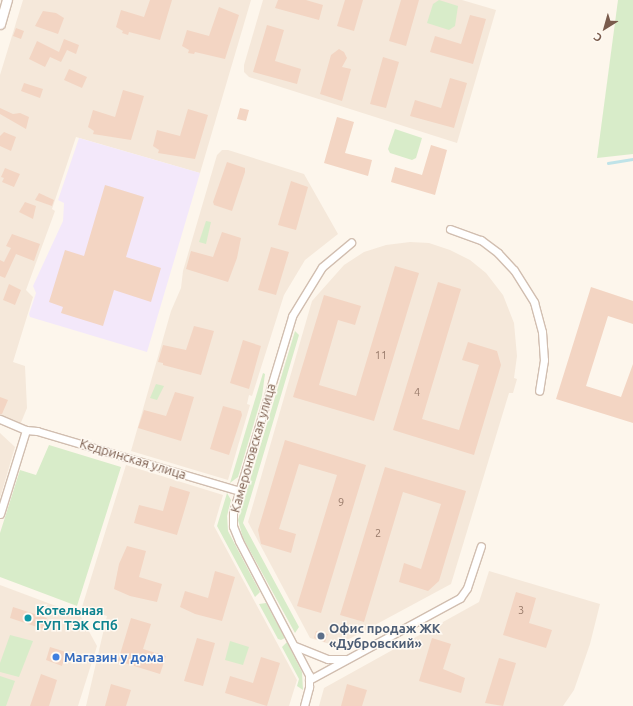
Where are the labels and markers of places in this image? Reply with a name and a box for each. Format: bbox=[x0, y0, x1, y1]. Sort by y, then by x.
place label: Котельная ГУП ТЭК СПб bbox=[36, 603, 118, 634]
marker: Котельная ГУП ТЭК СПб bbox=[23, 613, 33, 623]
place label: Офис продаж ЖК «Дубровский» bbox=[329, 621, 440, 652]
marker: Офис продаж ЖК «Дубровский» bbox=[316, 631, 326, 641]
place label: Магазин у дома bbox=[64, 649, 164, 665]
marker: Магазин у дома bbox=[51, 652, 61, 662]

